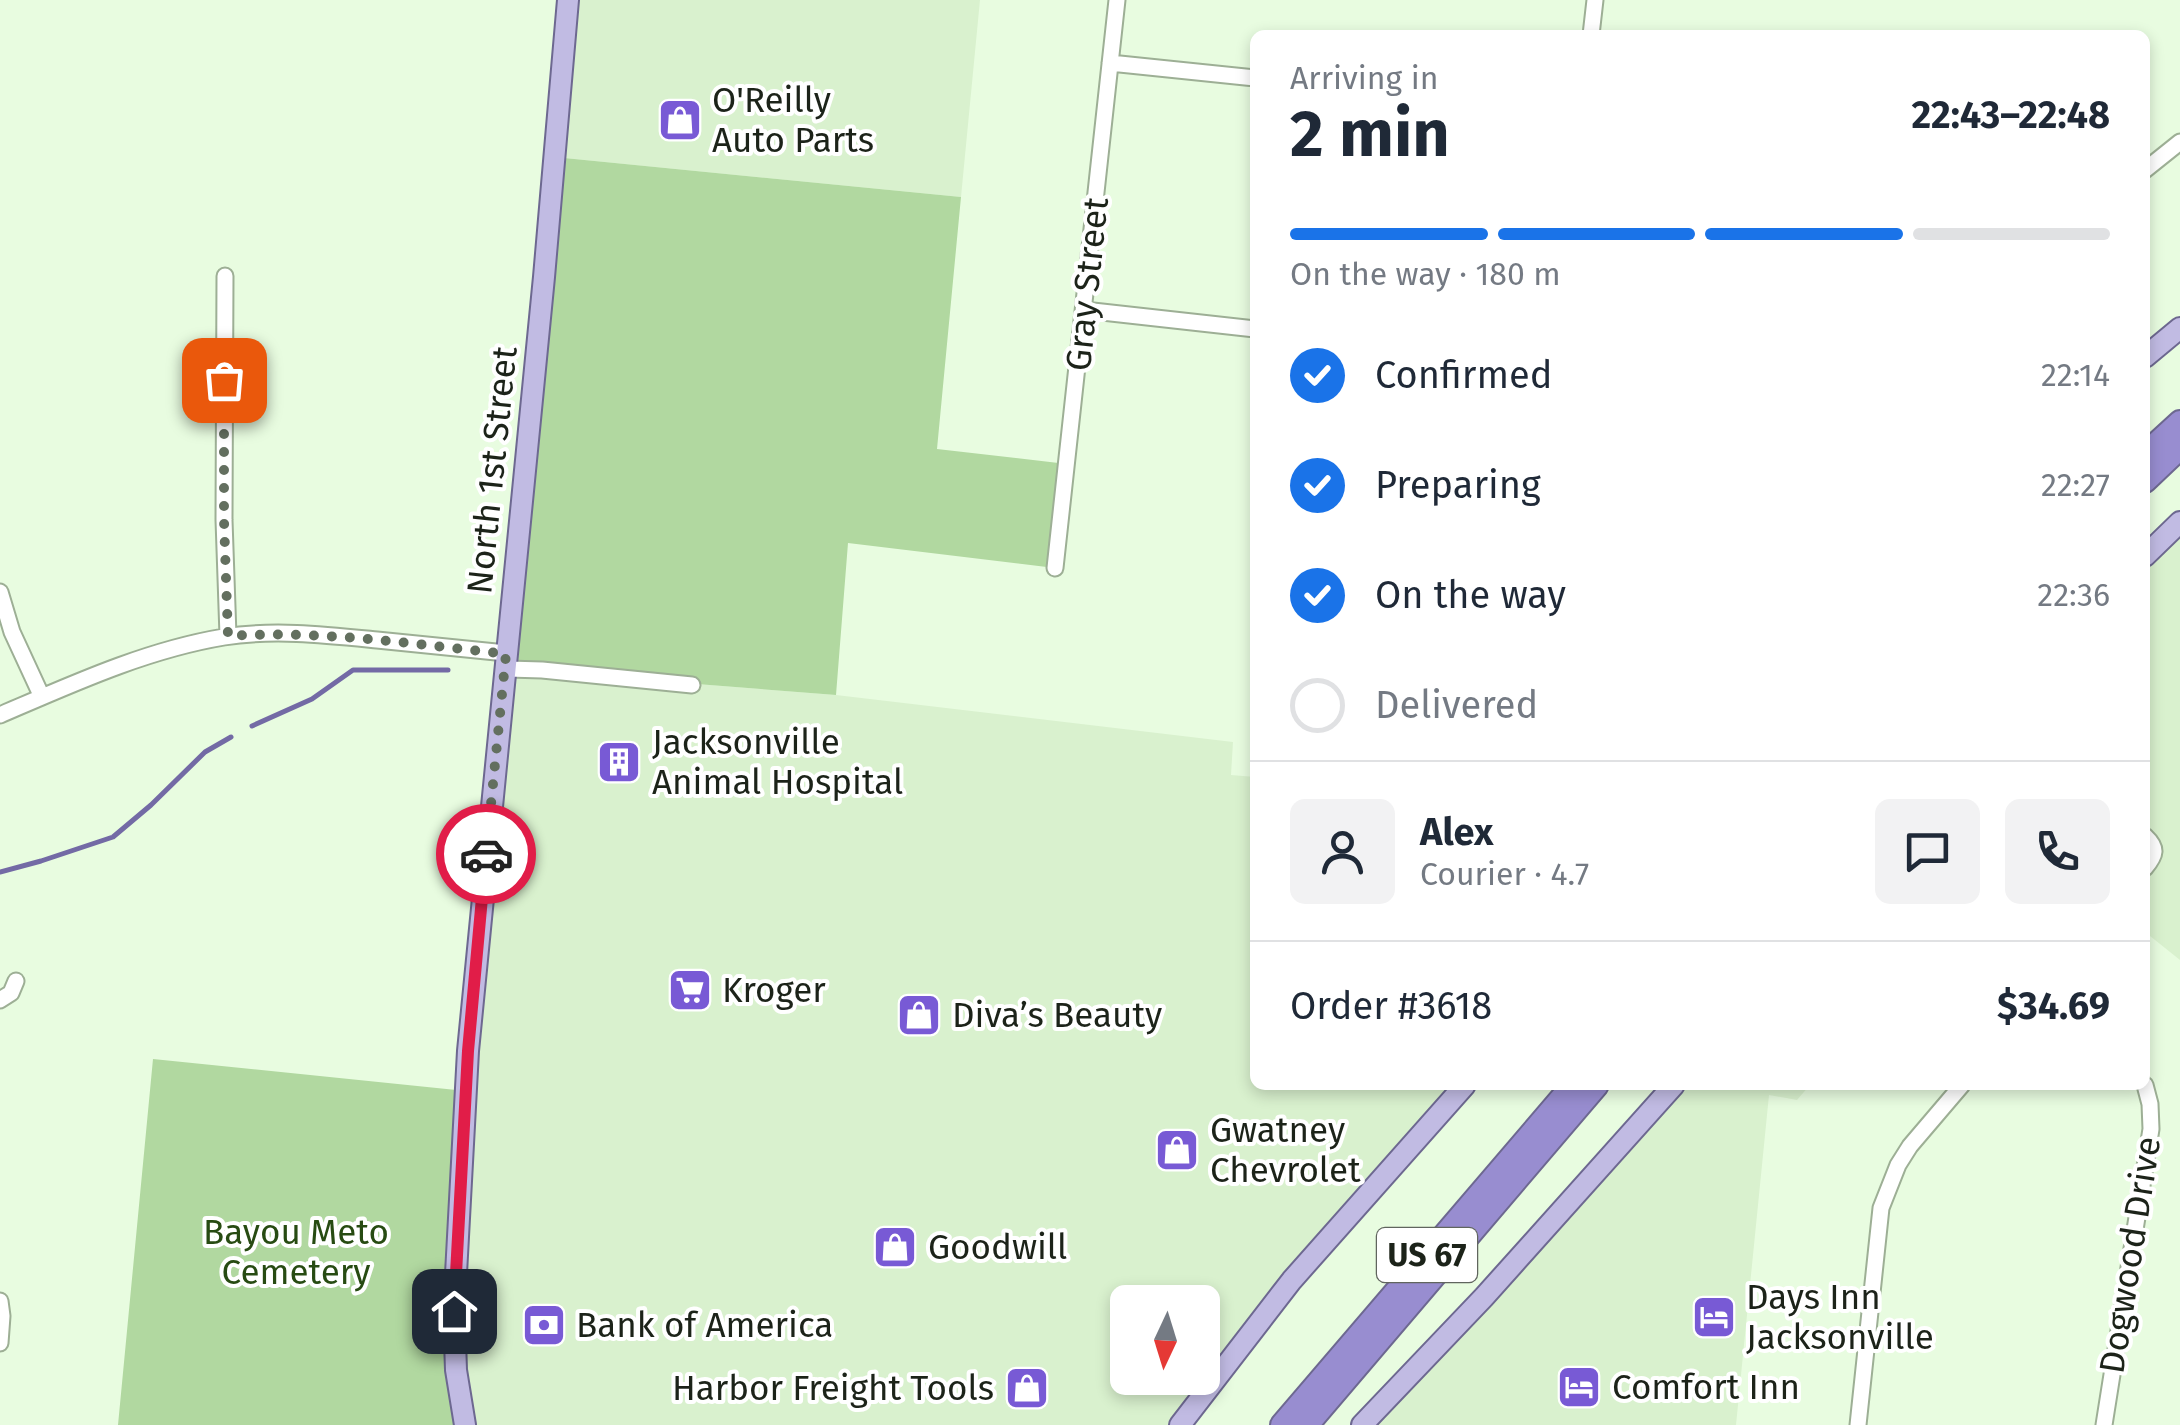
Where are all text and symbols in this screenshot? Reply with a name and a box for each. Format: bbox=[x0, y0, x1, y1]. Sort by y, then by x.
text: Arriving in bbox=[1290, 59, 1438, 97]
place label: O'Reilly Auto Parts bbox=[712, 79, 874, 161]
text: 22:43–22:48 bbox=[1911, 92, 2110, 138]
text: 2 min bbox=[1290, 95, 1450, 173]
shop icon: O'Reilly Auto Parts bbox=[657, 97, 703, 143]
street label: Gray Street bbox=[1057, 195, 1117, 373]
text: On the way · 180 m bbox=[1290, 255, 1561, 293]
pin bbox=[182, 338, 267, 423]
street label: North 1st Street bbox=[458, 344, 526, 596]
icon: check bbox=[1290, 348, 1345, 403]
text: Confirmed bbox=[1375, 352, 1553, 398]
icon: bag bbox=[197, 353, 252, 408]
text: 22:14 bbox=[2041, 356, 2110, 394]
icon: check bbox=[1290, 458, 1345, 513]
text: Preparing bbox=[1375, 462, 1541, 508]
text: 22:27 bbox=[2041, 466, 2110, 504]
icon: check bbox=[1290, 568, 1345, 623]
text: On the way bbox=[1375, 572, 1566, 618]
text: 22:36 bbox=[2037, 576, 2110, 614]
text: Delivered bbox=[1375, 682, 1538, 728]
place label: Jacksonville Animal Hospital bbox=[652, 721, 903, 803]
building icon: Jacksonville Animal Hospital bbox=[596, 739, 642, 785]
button: person bbox=[1290, 799, 1395, 904]
button: chat bbox=[1875, 799, 1980, 904]
button: phone bbox=[2005, 799, 2110, 904]
courier bbox=[436, 804, 536, 904]
text: Alex bbox=[1420, 809, 1493, 855]
icon: car bbox=[459, 827, 514, 882]
text: Courier · 4.7 bbox=[1420, 855, 1589, 893]
supermarket icon: Kroger bbox=[667, 967, 713, 1013]
place label: Kroger bbox=[722, 969, 826, 1011]
text: Order #3618 bbox=[1290, 983, 1492, 1029]
text: $34.69 bbox=[1997, 983, 2110, 1029]
shop icon: Diva’s Beauty bbox=[896, 992, 942, 1038]
place label: Diva’s Beauty bbox=[952, 994, 1162, 1036]
place label: Gwatney Chevrolet bbox=[1210, 1109, 1361, 1191]
shop icon: Gwatney Chevrolet bbox=[1154, 1127, 1200, 1173]
street label: Dogwood Drive bbox=[2091, 1133, 2169, 1377]
park label: Bayou Meto Cemetery bbox=[203, 1211, 389, 1293]
shop icon: Goodwill bbox=[872, 1224, 918, 1270]
place label: Goodwill bbox=[928, 1226, 1067, 1268]
road number: US 67 bbox=[1377, 1228, 1477, 1282]
pin bbox=[412, 1269, 497, 1354]
place label: Days Inn Jacksonville bbox=[1746, 1276, 1934, 1358]
icon: home bbox=[427, 1284, 482, 1339]
north arrow bbox=[1110, 1285, 1220, 1395]
map controls bbox=[1110, 1285, 1220, 1395]
hotel icon: Days Inn Jacksonville bbox=[1691, 1294, 1737, 1340]
bank icon: Bank of America bbox=[521, 1302, 567, 1348]
place label: Bank of America bbox=[576, 1304, 833, 1346]
hotel icon: Comfort Inn bbox=[1556, 1364, 1602, 1410]
shop icon: Harbor Freight Tools bbox=[1004, 1365, 1050, 1411]
place label: Comfort Inn bbox=[1612, 1366, 1800, 1408]
place label: Harbor Freight Tools bbox=[672, 1367, 994, 1409]

